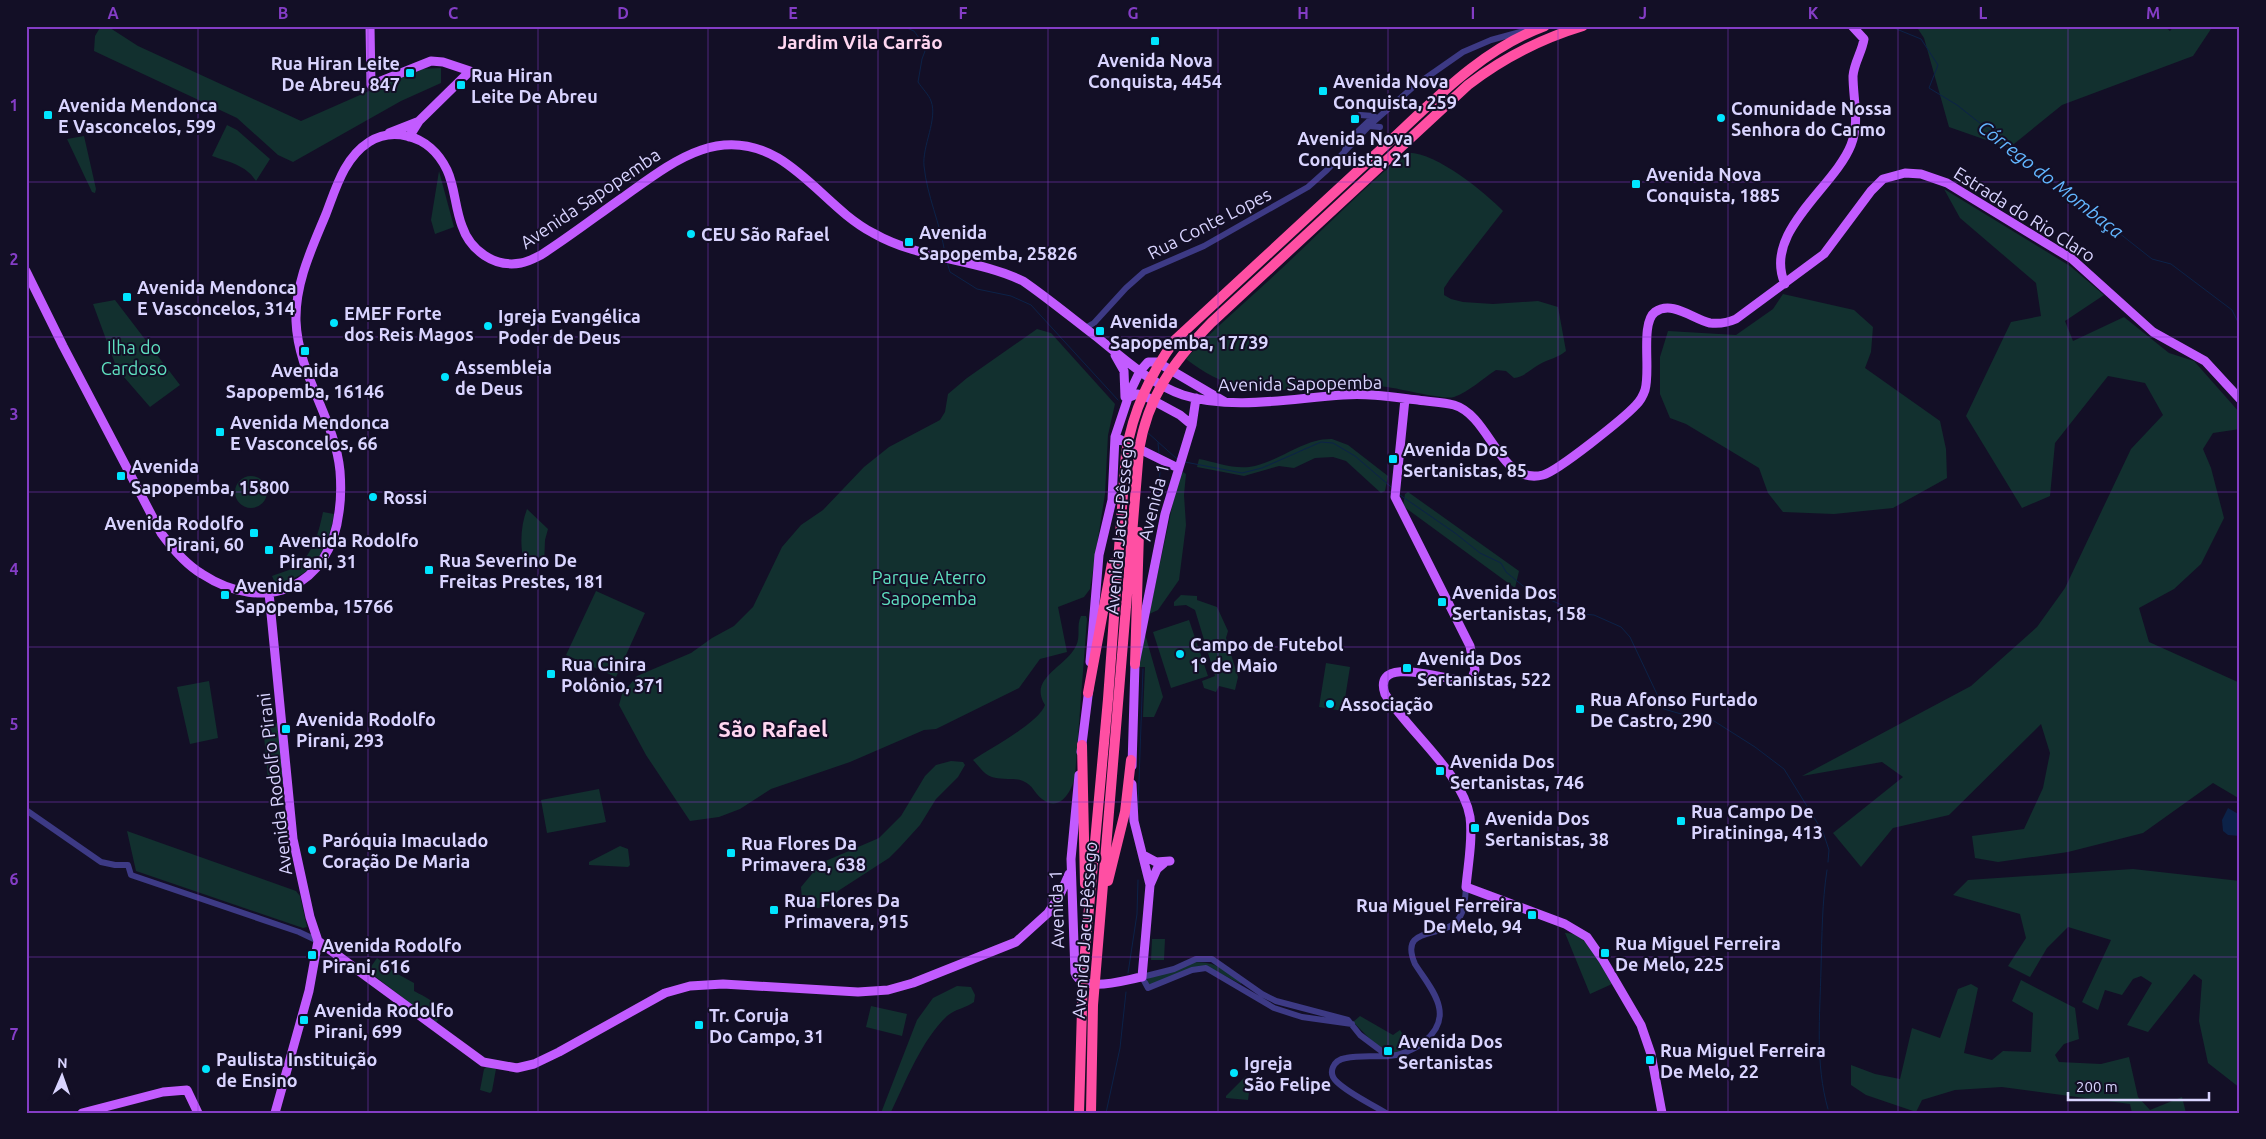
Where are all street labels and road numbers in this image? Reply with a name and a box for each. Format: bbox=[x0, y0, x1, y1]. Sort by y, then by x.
street label: Avenida Sapopemba bbox=[516, 144, 664, 252]
street label: Estrada do Rio Claro bbox=[1951, 162, 2099, 266]
street label: Rua Conte Lopes bbox=[1144, 183, 1274, 263]
street label: Avenida Sapopemba bbox=[1218, 372, 1382, 394]
street label: Avenida Jacu-Pêssego bbox=[1101, 437, 1137, 615]
street label: Avenida 1 bbox=[1134, 461, 1172, 543]
street label: Avenida Rodolfo Pirani bbox=[253, 692, 295, 876]
street label: Avenida Jacu-Pêssego bbox=[1068, 841, 1100, 1019]
street label: Avenida 1 bbox=[1045, 869, 1067, 949]

